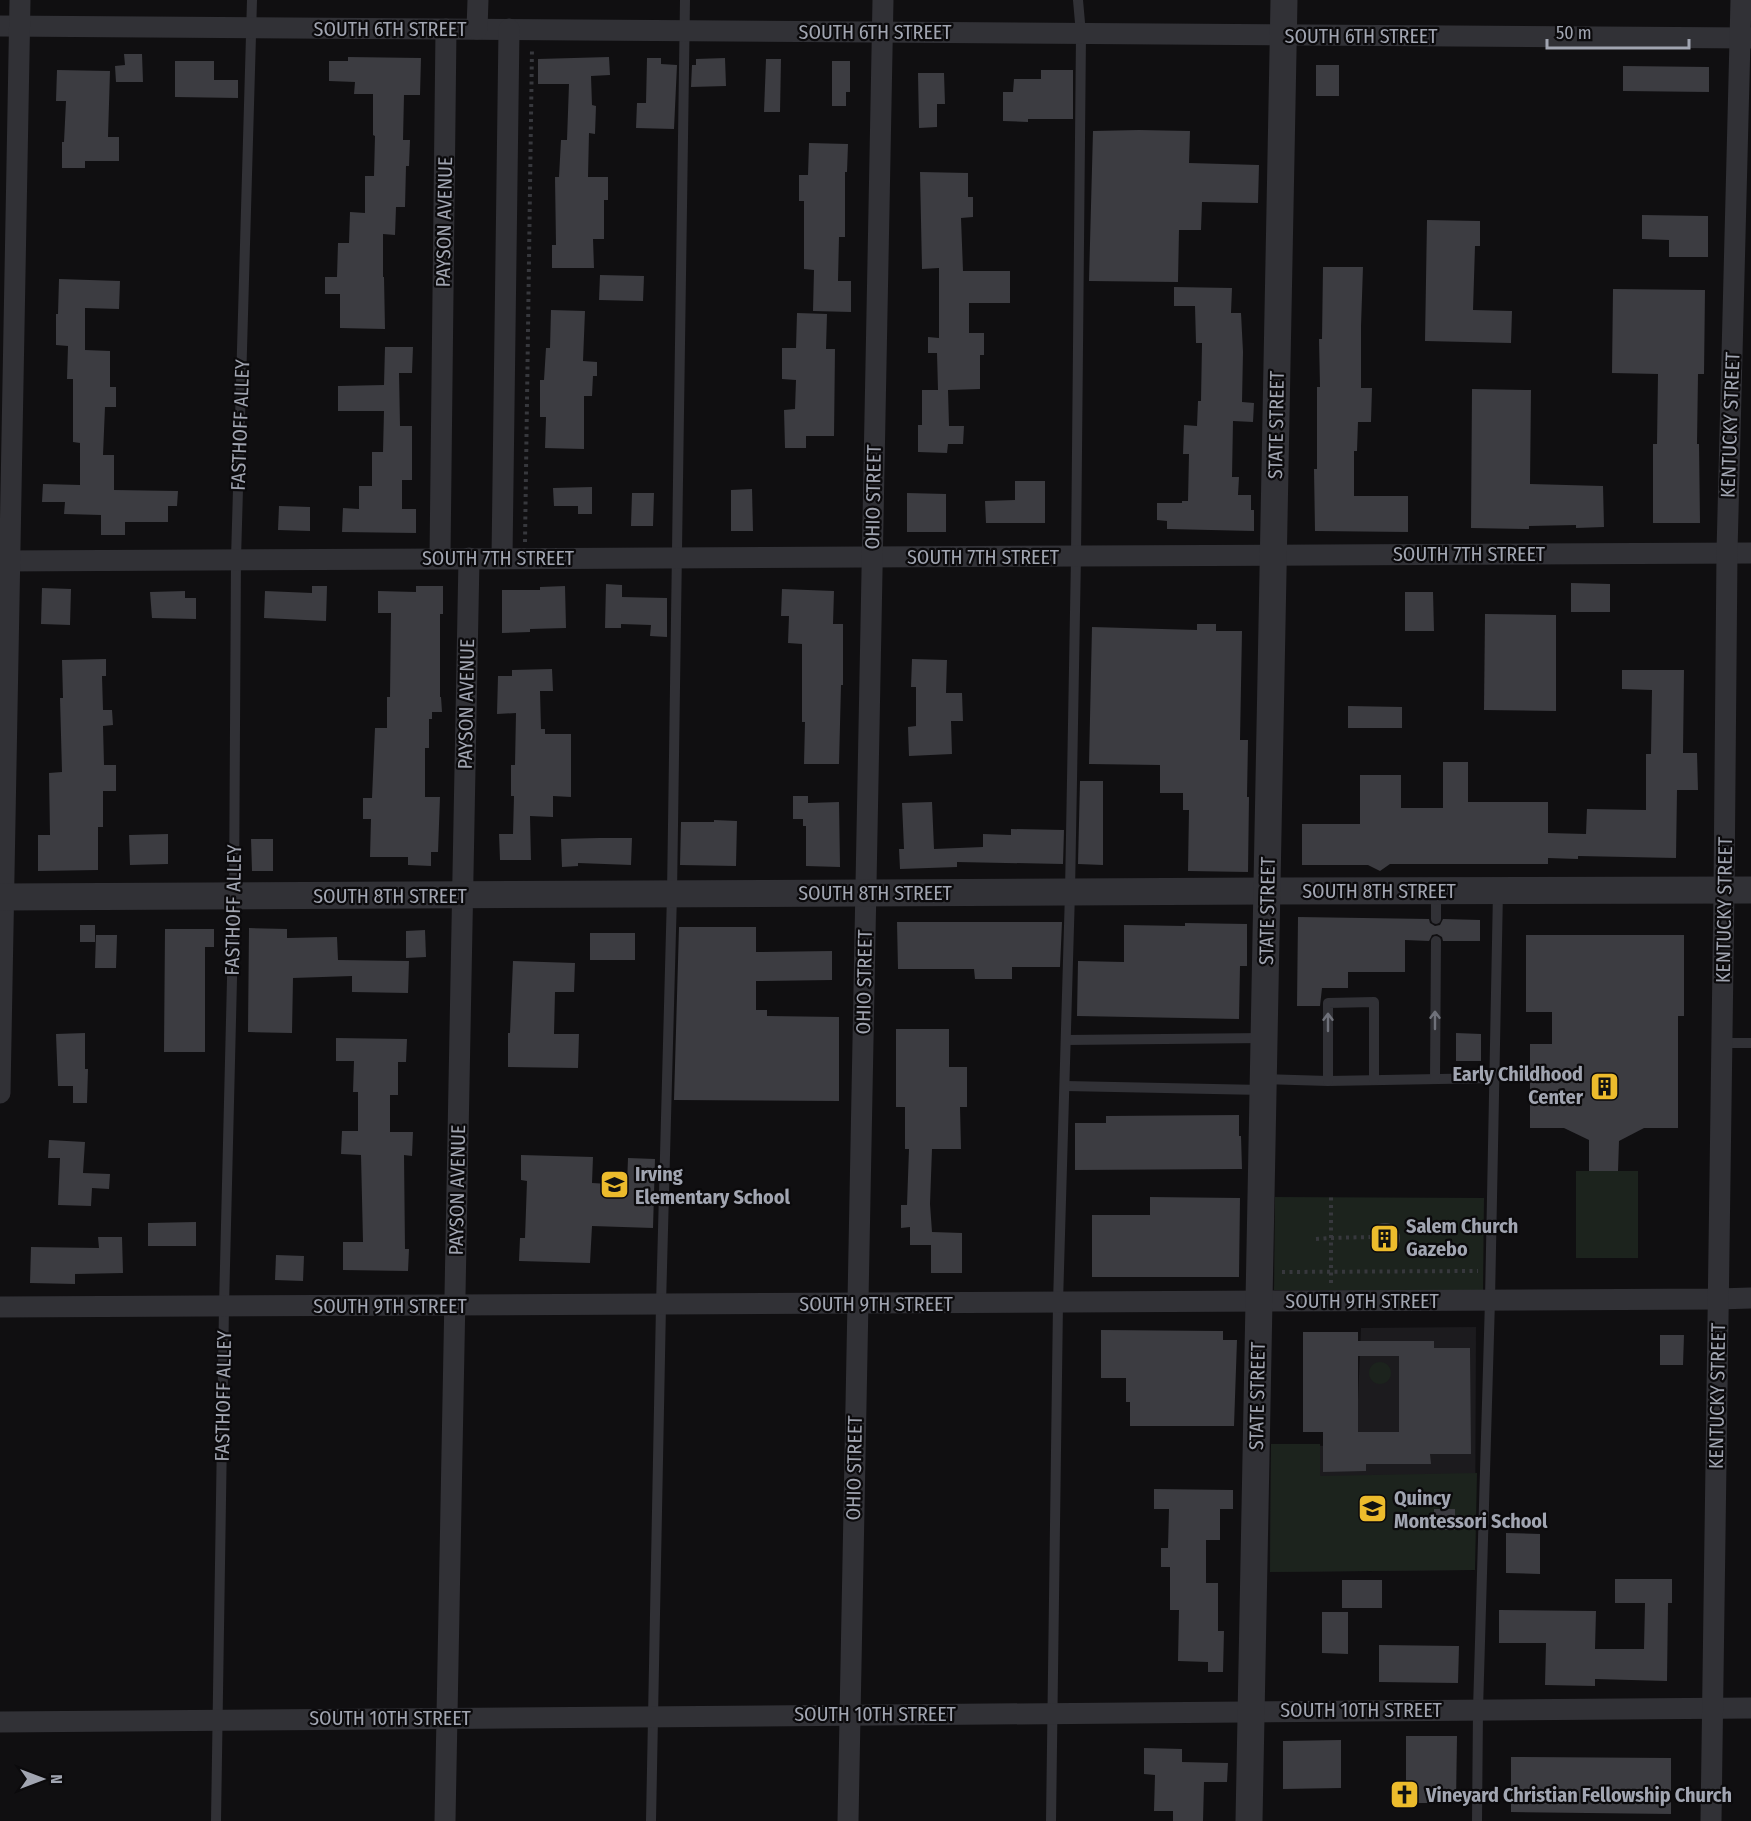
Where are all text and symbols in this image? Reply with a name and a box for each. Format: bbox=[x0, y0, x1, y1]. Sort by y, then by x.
scale bar bbox=[1547, 12, 1690, 50]
street label: SOUTH 6TH STREET bbox=[314, 17, 467, 41]
street label: SOUTH 6TH STREET bbox=[799, 20, 952, 44]
text: 50 m bbox=[1556, 22, 1592, 44]
street label: SOUTH 6TH STREET bbox=[1285, 24, 1438, 48]
street label: PAYSON AVENUE bbox=[431, 156, 457, 288]
street label: KENTUCKY STREET bbox=[1715, 351, 1745, 498]
street label: FASTHOFF ALLEY bbox=[226, 359, 254, 491]
street label: STATE STREET bbox=[1263, 370, 1289, 479]
street label: OHIO STREET bbox=[860, 444, 886, 550]
street label: SOUTH 7TH STREET bbox=[1393, 542, 1546, 566]
street label: SOUTH 7TH STREET bbox=[907, 545, 1060, 569]
street label: SOUTH 7TH STREET bbox=[422, 546, 575, 570]
street label: PAYSON AVENUE bbox=[453, 638, 479, 770]
street label: KENTUCKY STREET bbox=[1711, 836, 1737, 983]
street label: FASTHOFF ALLEY bbox=[220, 844, 246, 976]
street label: STATE STREET bbox=[1254, 856, 1280, 965]
street label: SOUTH 8TH STREET bbox=[1302, 879, 1457, 903]
street label: SOUTH 8TH STREET bbox=[798, 881, 953, 905]
street label: SOUTH 8TH STREET bbox=[313, 884, 468, 908]
street label: OHIO STREET bbox=[851, 929, 877, 1035]
one-way arrow bbox=[1429, 1011, 1441, 1031]
one-way arrow bbox=[1322, 1013, 1334, 1033]
place label: Early Childhood Center bbox=[1453, 1062, 1584, 1109]
building icon: Early Childhood Center bbox=[1588, 1070, 1620, 1102]
street label: PAYSON AVENUE bbox=[444, 1124, 470, 1256]
place label: Irving Elementary School bbox=[635, 1162, 790, 1209]
school or university icon: Irving Elementary School bbox=[598, 1169, 630, 1201]
place label: Salem Church Gazebo bbox=[1406, 1214, 1518, 1261]
building icon: Salem Church Gazebo bbox=[1369, 1222, 1401, 1254]
street label: SOUTH 9TH STREET bbox=[1285, 1289, 1439, 1313]
street label: SOUTH 9TH STREET bbox=[799, 1292, 953, 1316]
street label: SOUTH 9TH STREET bbox=[313, 1294, 467, 1318]
street label: KENTUCKY STREET bbox=[1704, 1322, 1730, 1469]
street label: FASTHOFF ALLEY bbox=[210, 1330, 236, 1462]
street label: STATE STREET bbox=[1244, 1341, 1270, 1450]
street label: OHIO STREET bbox=[841, 1415, 867, 1521]
place label: Quincy Montessori School bbox=[1394, 1486, 1548, 1533]
school or university icon: Quincy Montessori School bbox=[1357, 1493, 1389, 1525]
street label: SOUTH 10TH STREET bbox=[1280, 1698, 1443, 1722]
street label: SOUTH 10TH STREET bbox=[794, 1702, 957, 1726]
street label: SOUTH 10TH STREET bbox=[309, 1706, 472, 1730]
north arrow bbox=[12, 1749, 72, 1809]
text: N bbox=[47, 1774, 66, 1784]
church icon: Vineyard Christian Fellowship Church bbox=[1389, 1779, 1421, 1811]
place label: Vineyard Christian Fellowship Church bbox=[1425, 1783, 1732, 1807]

